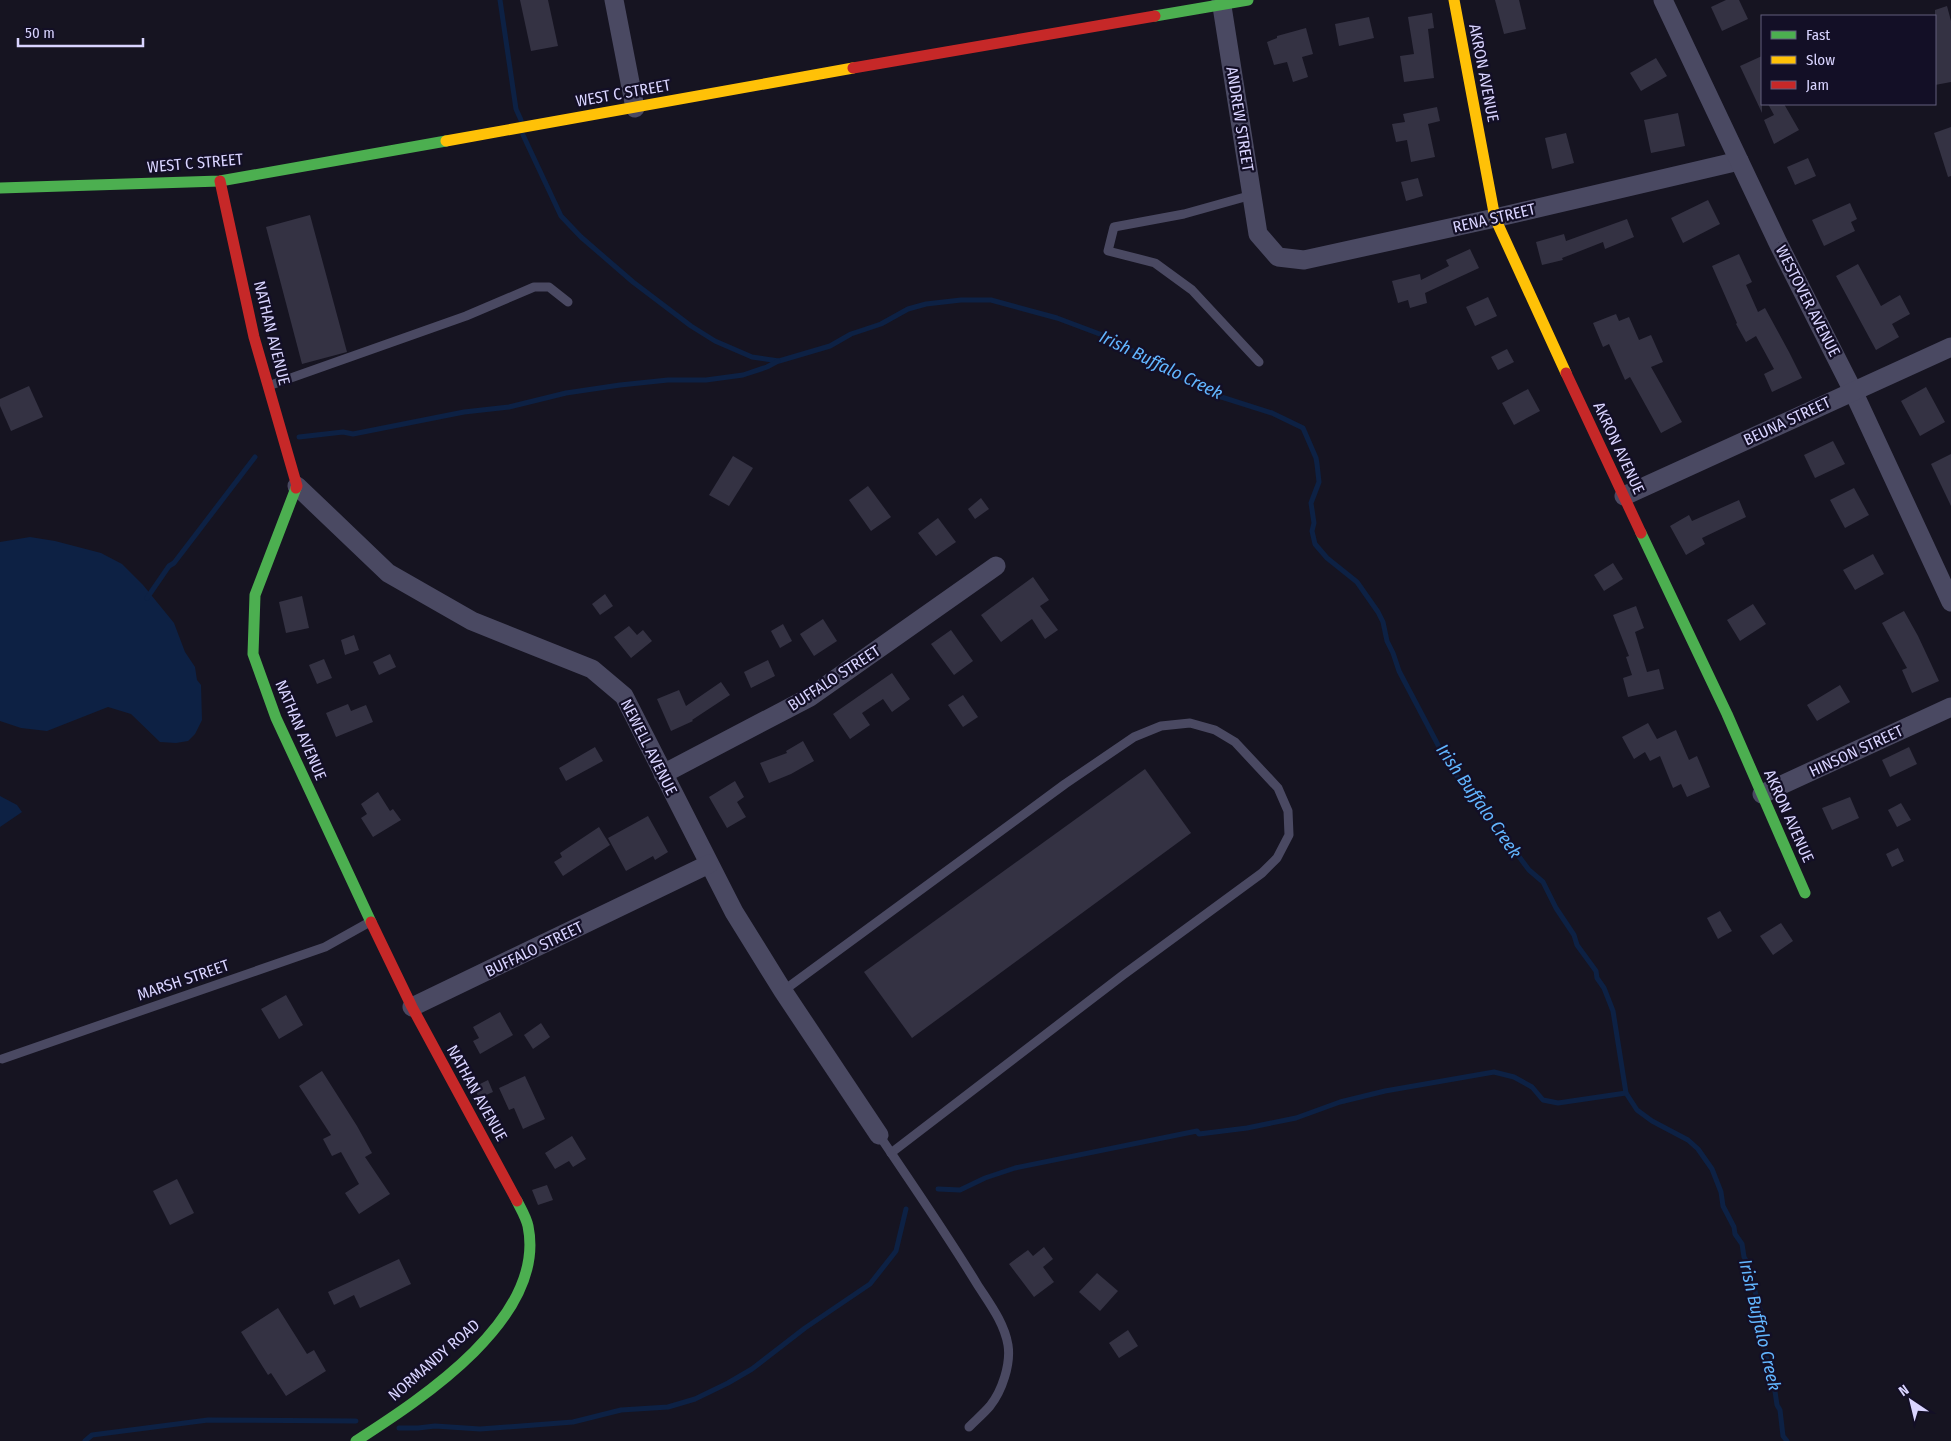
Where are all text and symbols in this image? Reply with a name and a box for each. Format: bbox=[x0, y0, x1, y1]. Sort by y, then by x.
scale bar bbox=[18, 15, 142, 47]
legend bbox=[1761, 15, 1936, 105]
street label: AKRON AVENUE bbox=[1465, 22, 1503, 124]
text: 50 m bbox=[25, 24, 55, 42]
text: Fast bbox=[1806, 26, 1830, 44]
text: Slow bbox=[1806, 51, 1835, 69]
street label: ANDREW STREET bbox=[1222, 65, 1258, 173]
street label: WEST C STREET bbox=[574, 75, 673, 111]
text: Jam bbox=[1806, 76, 1829, 94]
street label: WEST C STREET bbox=[146, 149, 244, 177]
street label: RENA STREET bbox=[1451, 199, 1538, 237]
street label: WESTOVER AVENUE bbox=[1772, 242, 1844, 360]
street label: NATHAN AVENUE bbox=[250, 279, 294, 387]
water label: Irish Buffalo Creek bbox=[1096, 326, 1226, 404]
street label: BEUNA STREET bbox=[1741, 392, 1834, 449]
street label: AKRON AVENUE bbox=[1589, 399, 1649, 497]
street label: BUFFALO STREET bbox=[784, 641, 884, 715]
street label: NATHAN AVENUE bbox=[271, 677, 331, 783]
street label: NEWELL AVENUE bbox=[617, 696, 681, 798]
street label: HINSON STREET bbox=[1806, 721, 1906, 781]
water label: Irish Buffalo Creek bbox=[1431, 740, 1527, 862]
street label: AKRON AVENUE bbox=[1760, 767, 1818, 865]
street label: BUFFALO STREET bbox=[482, 917, 586, 981]
street label: MARSH STREET bbox=[135, 955, 232, 1005]
street label: NATHAN AVENUE bbox=[443, 1042, 511, 1144]
water label: Irish Buffalo Creek bbox=[1734, 1257, 1786, 1393]
street label: NORMANDY ROAD bbox=[384, 1315, 484, 1405]
north arrow bbox=[1886, 1376, 1936, 1426]
text: N bbox=[1896, 1381, 1912, 1400]

